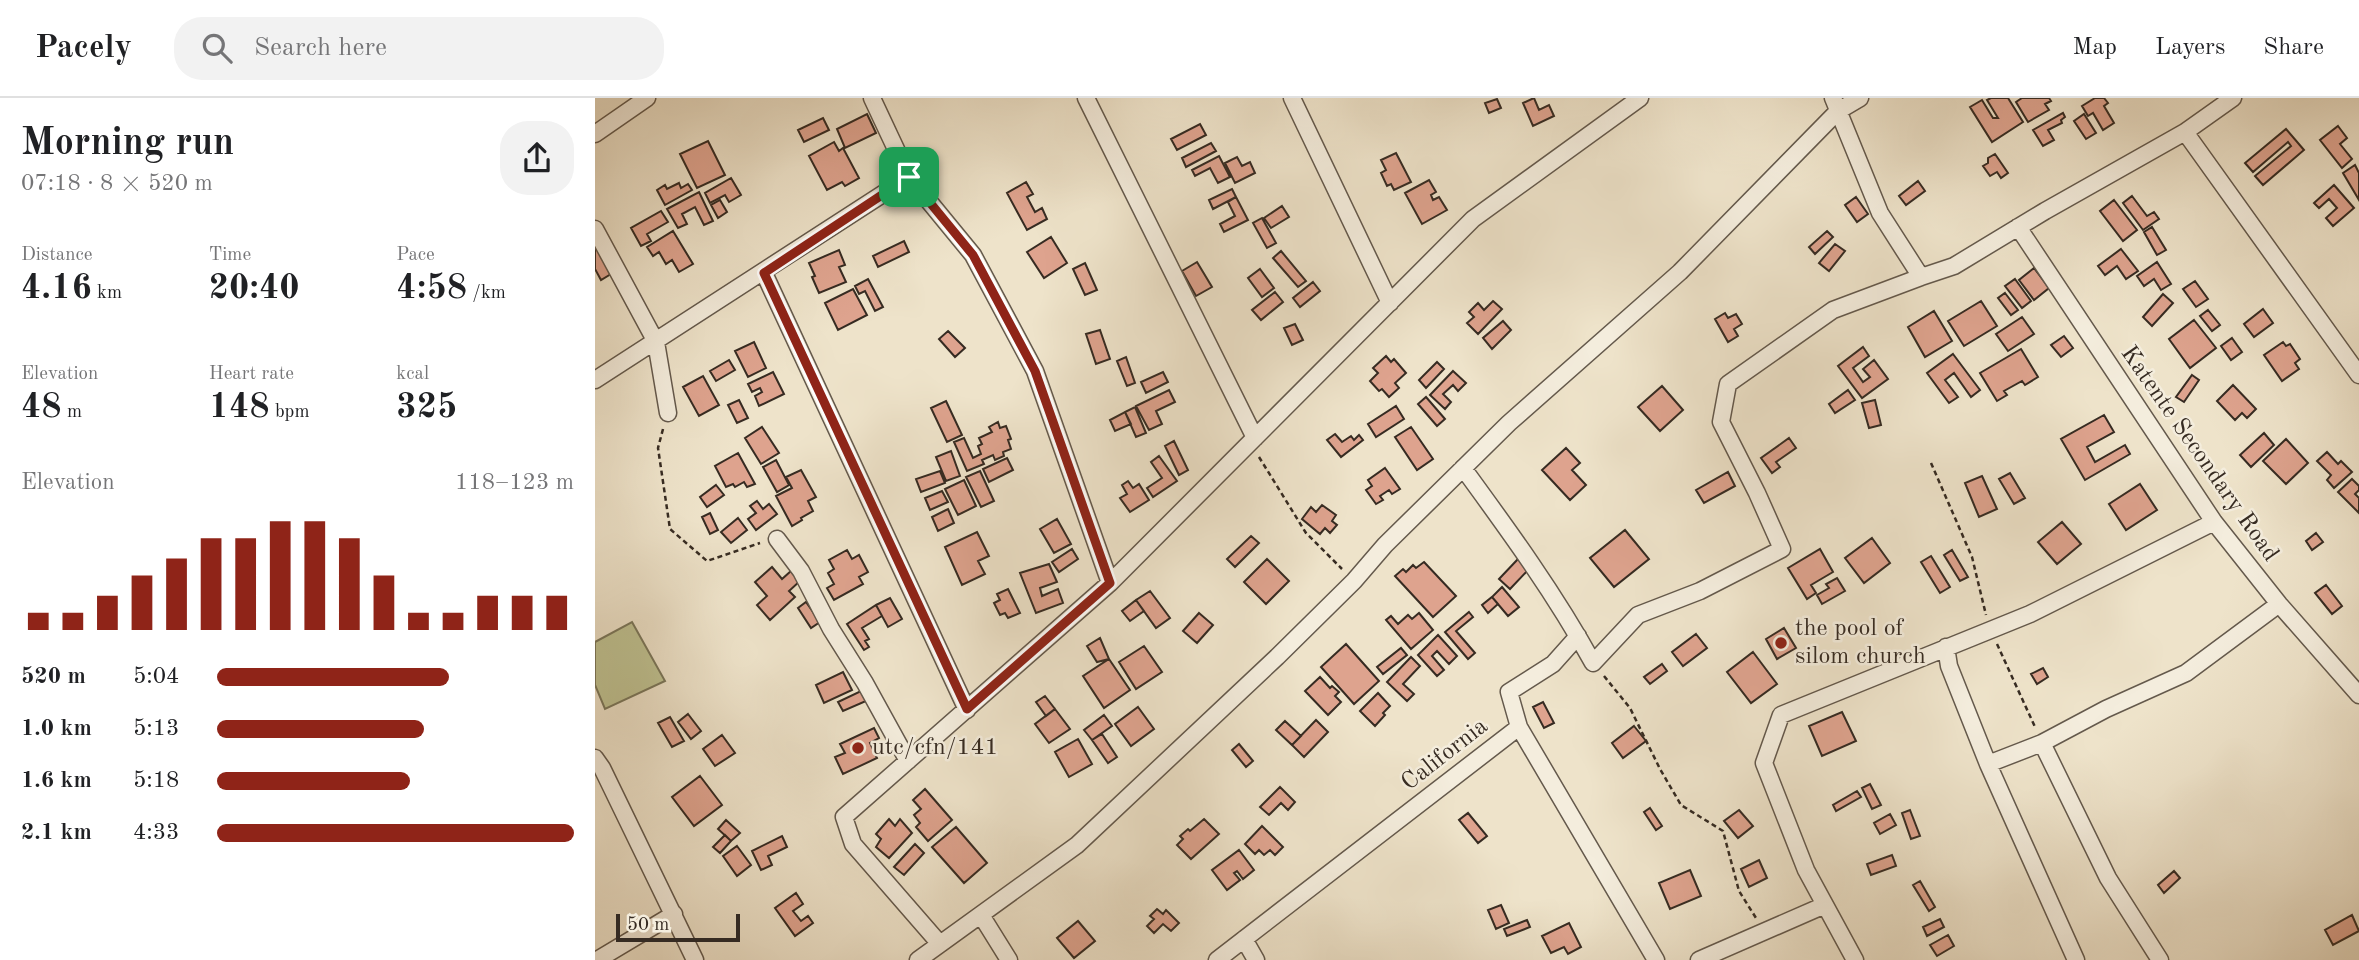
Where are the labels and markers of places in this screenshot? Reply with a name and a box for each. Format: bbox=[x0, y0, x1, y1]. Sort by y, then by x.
pin bbox=[879, 147, 939, 207]
place label: the pool of silom church bbox=[1795, 617, 1926, 669]
marker: the pool of silom church bbox=[1773, 635, 1789, 651]
place label: utc/cfn/141 bbox=[872, 736, 998, 760]
marker: utc/cfn/141 bbox=[850, 740, 866, 756]

